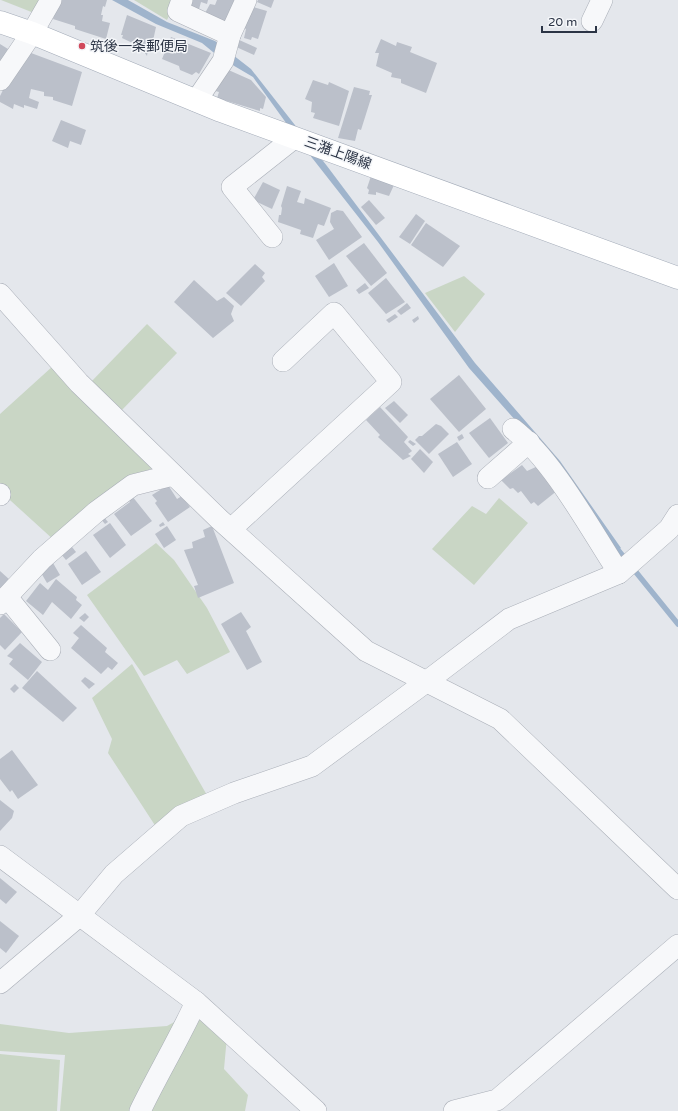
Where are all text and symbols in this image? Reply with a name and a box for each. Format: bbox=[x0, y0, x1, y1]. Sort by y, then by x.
scale bar bbox=[542, 8, 596, 34]
text: 20 m bbox=[548, 15, 577, 29]
place label: 筑後一条郵便局 bbox=[90, 38, 188, 55]
marker: 筑後一条郵便局 bbox=[77, 41, 87, 51]
street label: 三潴上陽線 bbox=[302, 133, 374, 173]

